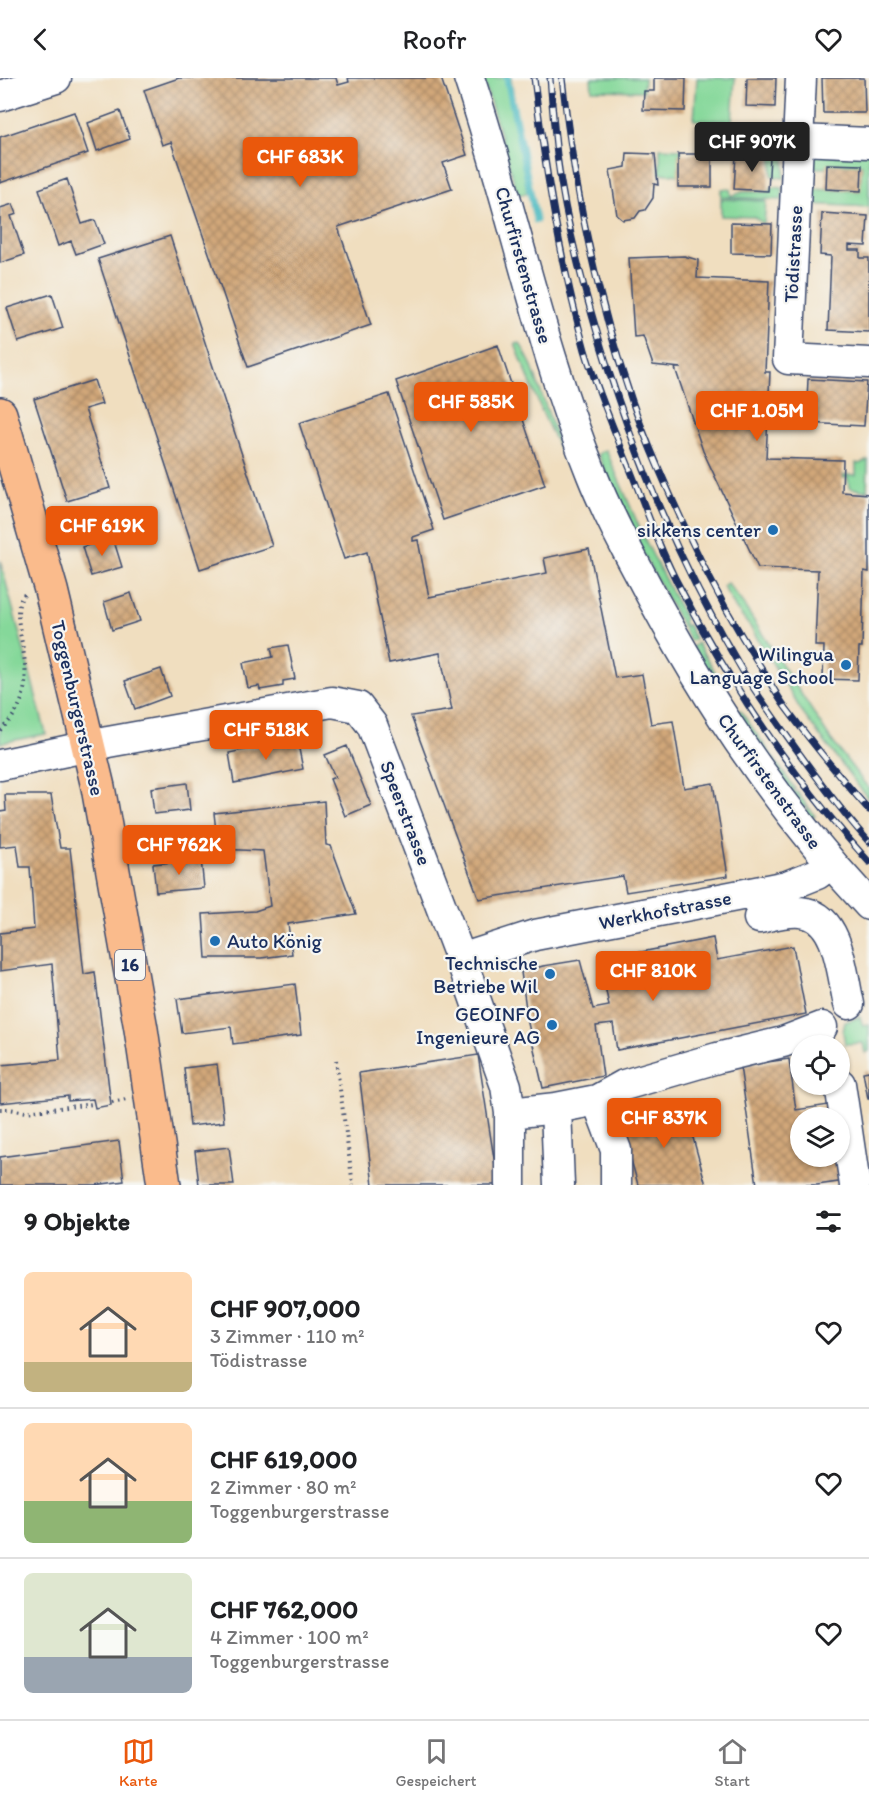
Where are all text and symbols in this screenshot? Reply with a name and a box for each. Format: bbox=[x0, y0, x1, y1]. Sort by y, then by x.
icon: back bbox=[24, 23, 57, 56]
text: Roofr bbox=[402, 23, 467, 56]
icon: heart bbox=[812, 23, 845, 56]
pin: CHF 907K bbox=[690, 122, 814, 173]
text: CHF 907K bbox=[709, 129, 795, 153]
pin: CHF 683K bbox=[238, 137, 362, 188]
text: CHF 683K bbox=[257, 144, 343, 168]
street label: Churfirstenstrasse bbox=[490, 184, 558, 346]
street label: Tödistrasse bbox=[778, 205, 808, 303]
pin: CHF 585K bbox=[409, 382, 533, 433]
text: CHF 585K bbox=[428, 389, 514, 413]
pin: CHF 1.05M bbox=[688, 391, 826, 442]
text: CHF 1.05M bbox=[710, 398, 804, 422]
pin: CHF 619K bbox=[40, 506, 164, 557]
text: CHF 619K bbox=[60, 513, 144, 537]
place label: sikkens center bbox=[637, 518, 761, 542]
marker: sikkens center bbox=[766, 523, 780, 537]
street label: Toggenburgerstrasse bbox=[46, 618, 110, 798]
place label: Wilingua Language School bbox=[690, 642, 835, 689]
marker: Wilingua Language School bbox=[839, 658, 853, 672]
street label: Churfirstenstrasse bbox=[713, 708, 827, 854]
pin: CHF 518K bbox=[204, 710, 328, 761]
text: CHF 518K bbox=[224, 717, 308, 741]
street label: Speerstrasse bbox=[375, 757, 437, 869]
pin: CHF 762K bbox=[117, 825, 241, 876]
text: CHF 762K bbox=[136, 832, 222, 856]
street label: Werkhofstrasse bbox=[597, 885, 733, 935]
place label: Auto König bbox=[227, 929, 323, 953]
marker: Auto König bbox=[208, 934, 222, 948]
road number: 16 bbox=[115, 950, 145, 980]
place label: Technische Betriebe Wil bbox=[433, 951, 538, 998]
pin: CHF 810K bbox=[591, 951, 715, 1002]
text: CHF 810K bbox=[610, 958, 696, 982]
marker: Technische Betriebe Wil bbox=[543, 967, 557, 981]
place label: GEOINFO Ingenieure AG bbox=[416, 1002, 540, 1049]
marker: GEOINFO Ingenieure AG bbox=[545, 1018, 559, 1032]
map controls bbox=[790, 1035, 850, 1167]
button: locate bbox=[790, 1035, 850, 1095]
pin: CHF 837K bbox=[602, 1098, 726, 1149]
text: CHF 837K bbox=[621, 1105, 707, 1129]
button: layers bbox=[790, 1107, 850, 1167]
text: 9 Objekte bbox=[24, 1205, 130, 1237]
icon: filters bbox=[812, 1205, 845, 1238]
text: CHF 907,000 bbox=[210, 1292, 361, 1324]
icon: home bbox=[72, 1296, 144, 1368]
icon: heart bbox=[812, 1316, 845, 1349]
text: 3 Zimmer · 110 m² bbox=[210, 1324, 365, 1348]
text: Tödistrasse bbox=[210, 1348, 307, 1372]
text: CHF 619,000 bbox=[210, 1443, 357, 1475]
icon: home bbox=[72, 1447, 144, 1519]
icon: heart bbox=[812, 1467, 845, 1500]
text: 2 Zimmer · 80 m² bbox=[210, 1475, 357, 1499]
text: Toggenburgerstrasse bbox=[210, 1499, 389, 1523]
text: CHF 762,000 bbox=[210, 1593, 358, 1625]
icon: home bbox=[72, 1597, 144, 1669]
icon: heart bbox=[812, 1617, 845, 1650]
text: 4 Zimmer · 100 m² bbox=[210, 1625, 369, 1649]
text: Toggenburgerstrasse bbox=[210, 1649, 389, 1673]
tab: Karte bbox=[119, 1735, 157, 1790]
tab: Gespeichert bbox=[395, 1735, 477, 1790]
tab: Start bbox=[715, 1735, 750, 1790]

